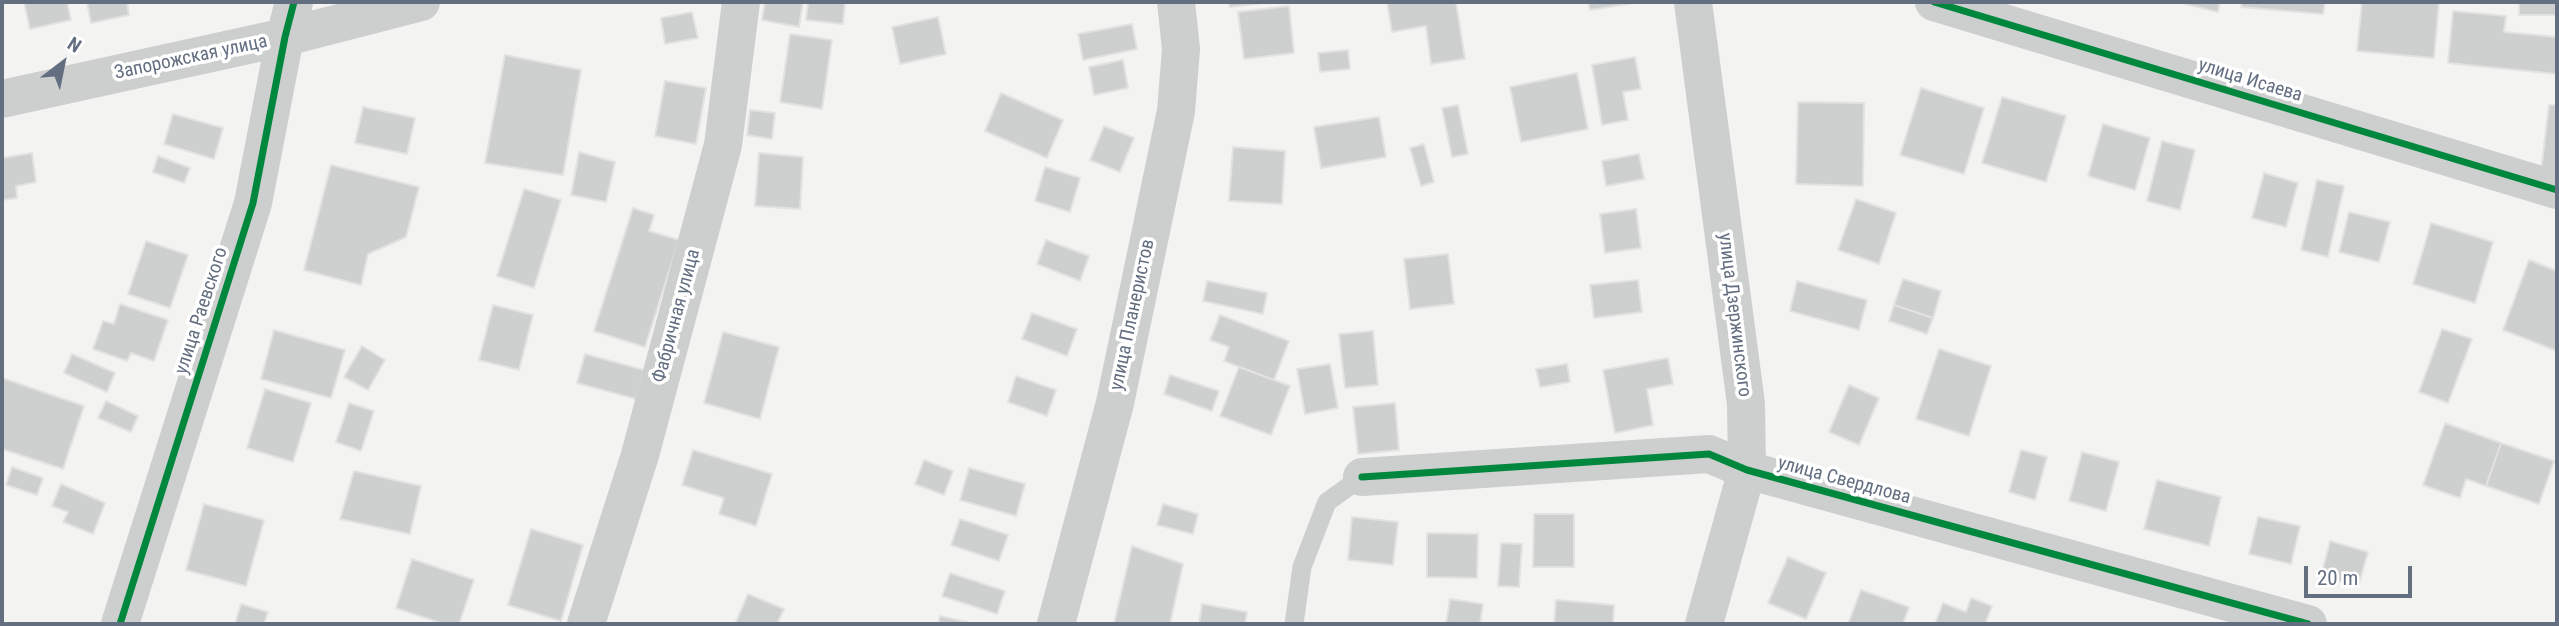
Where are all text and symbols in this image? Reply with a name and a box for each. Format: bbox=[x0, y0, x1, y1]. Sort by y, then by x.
north arrow bbox=[28, 28, 98, 98]
street label: Запорожская улица bbox=[112, 31, 270, 85]
text: N bbox=[63, 32, 85, 58]
street label: улица Исаева bbox=[2195, 54, 2305, 108]
street label: улица Дзержинского bbox=[1713, 232, 1755, 398]
street label: улица Планеристов bbox=[1106, 237, 1160, 393]
street label: улица Раевского bbox=[171, 245, 233, 377]
street label: Фабричная улица bbox=[648, 247, 706, 385]
street label: улица Свердлова bbox=[1775, 452, 1913, 510]
scale bar bbox=[2307, 552, 2416, 596]
text: 20 m bbox=[2317, 566, 2358, 590]

